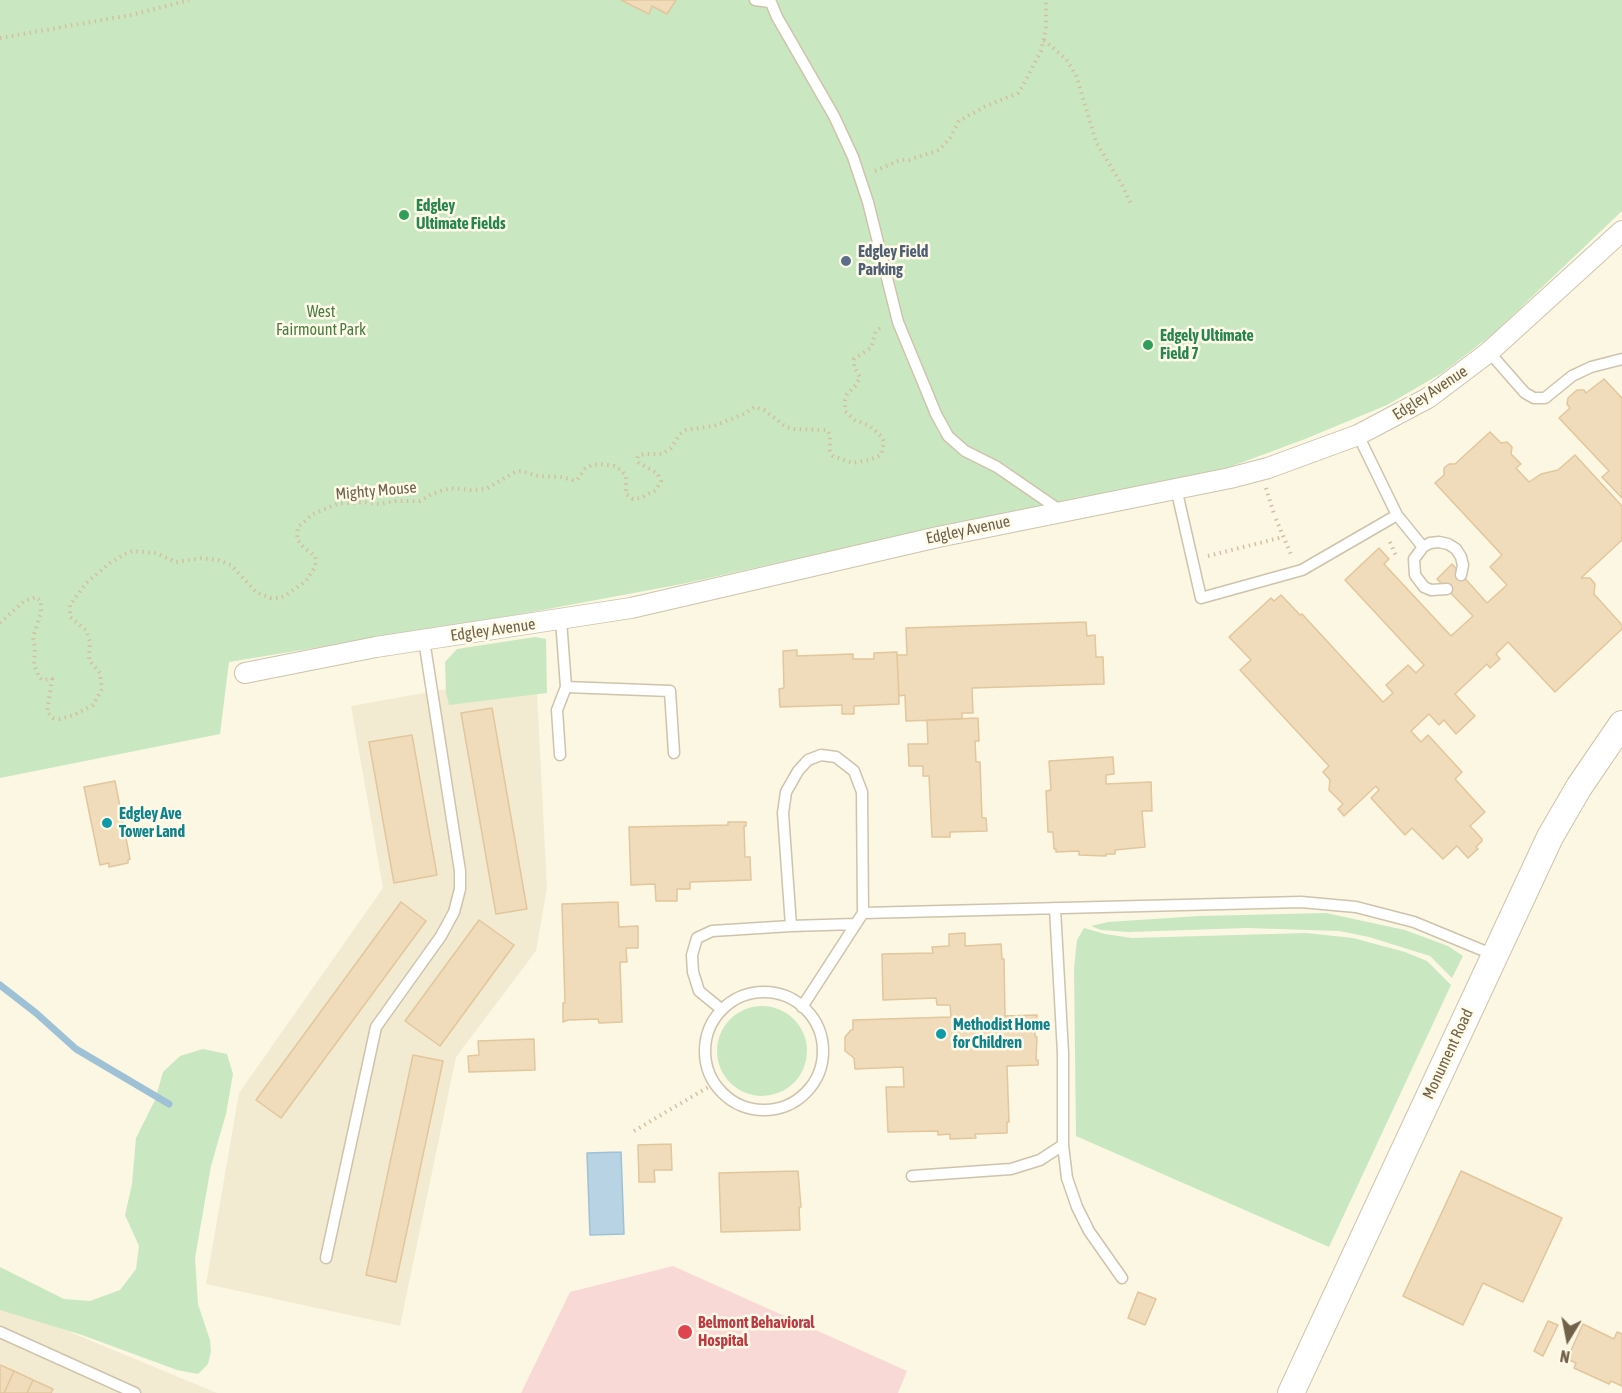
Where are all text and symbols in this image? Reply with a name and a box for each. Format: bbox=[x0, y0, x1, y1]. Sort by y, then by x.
place label: Edgley Ultimate Fields bbox=[416, 196, 506, 234]
marker: Edgley Ultimate Fields bbox=[397, 208, 411, 222]
place label: Edgley Field Parking bbox=[858, 242, 928, 280]
marker: Edgley Field Parking bbox=[839, 254, 853, 268]
park label: West Fairmount Park bbox=[276, 302, 366, 340]
place label: Edgely Ultimate Field 7 bbox=[1160, 326, 1254, 364]
marker: Edgely Ultimate Field 7 bbox=[1141, 338, 1155, 352]
street label: Edgley Avenue bbox=[1389, 362, 1471, 424]
street label: Mighty Mouse bbox=[335, 478, 417, 504]
street label: Edgley Avenue bbox=[924, 512, 1012, 548]
street label: Edgley Avenue bbox=[449, 615, 537, 645]
place label: Edgley Ave Tower Land bbox=[119, 804, 185, 842]
marker: Edgley Ave Tower Land bbox=[100, 816, 114, 830]
street label: Monument Road bbox=[1419, 1006, 1477, 1102]
place label: Methodist Home for Children bbox=[953, 1015, 1050, 1053]
marker: Methodist Home for Children bbox=[934, 1027, 948, 1041]
north arrow bbox=[1538, 1309, 1598, 1369]
place label: Belmont Behavioral Hospital bbox=[698, 1313, 815, 1351]
marker: Belmont Behavioral Hospital bbox=[676, 1323, 694, 1341]
text: N bbox=[1559, 1347, 1571, 1366]

